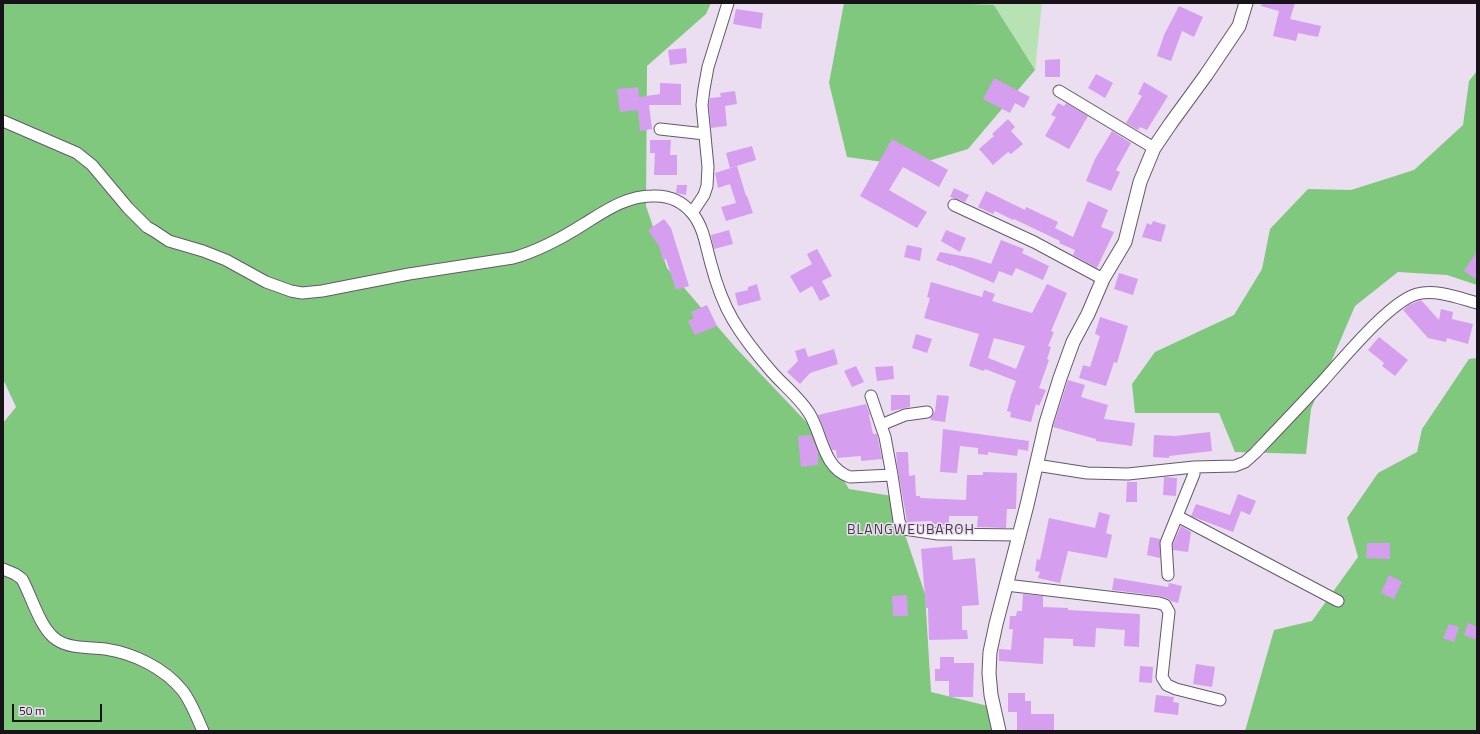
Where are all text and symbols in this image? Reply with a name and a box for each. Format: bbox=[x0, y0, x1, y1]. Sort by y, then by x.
district label: BLANGWEUBAROH bbox=[847, 523, 975, 539]
scale bar bbox=[14, 696, 104, 722]
text: 50 m bbox=[19, 701, 45, 720]

